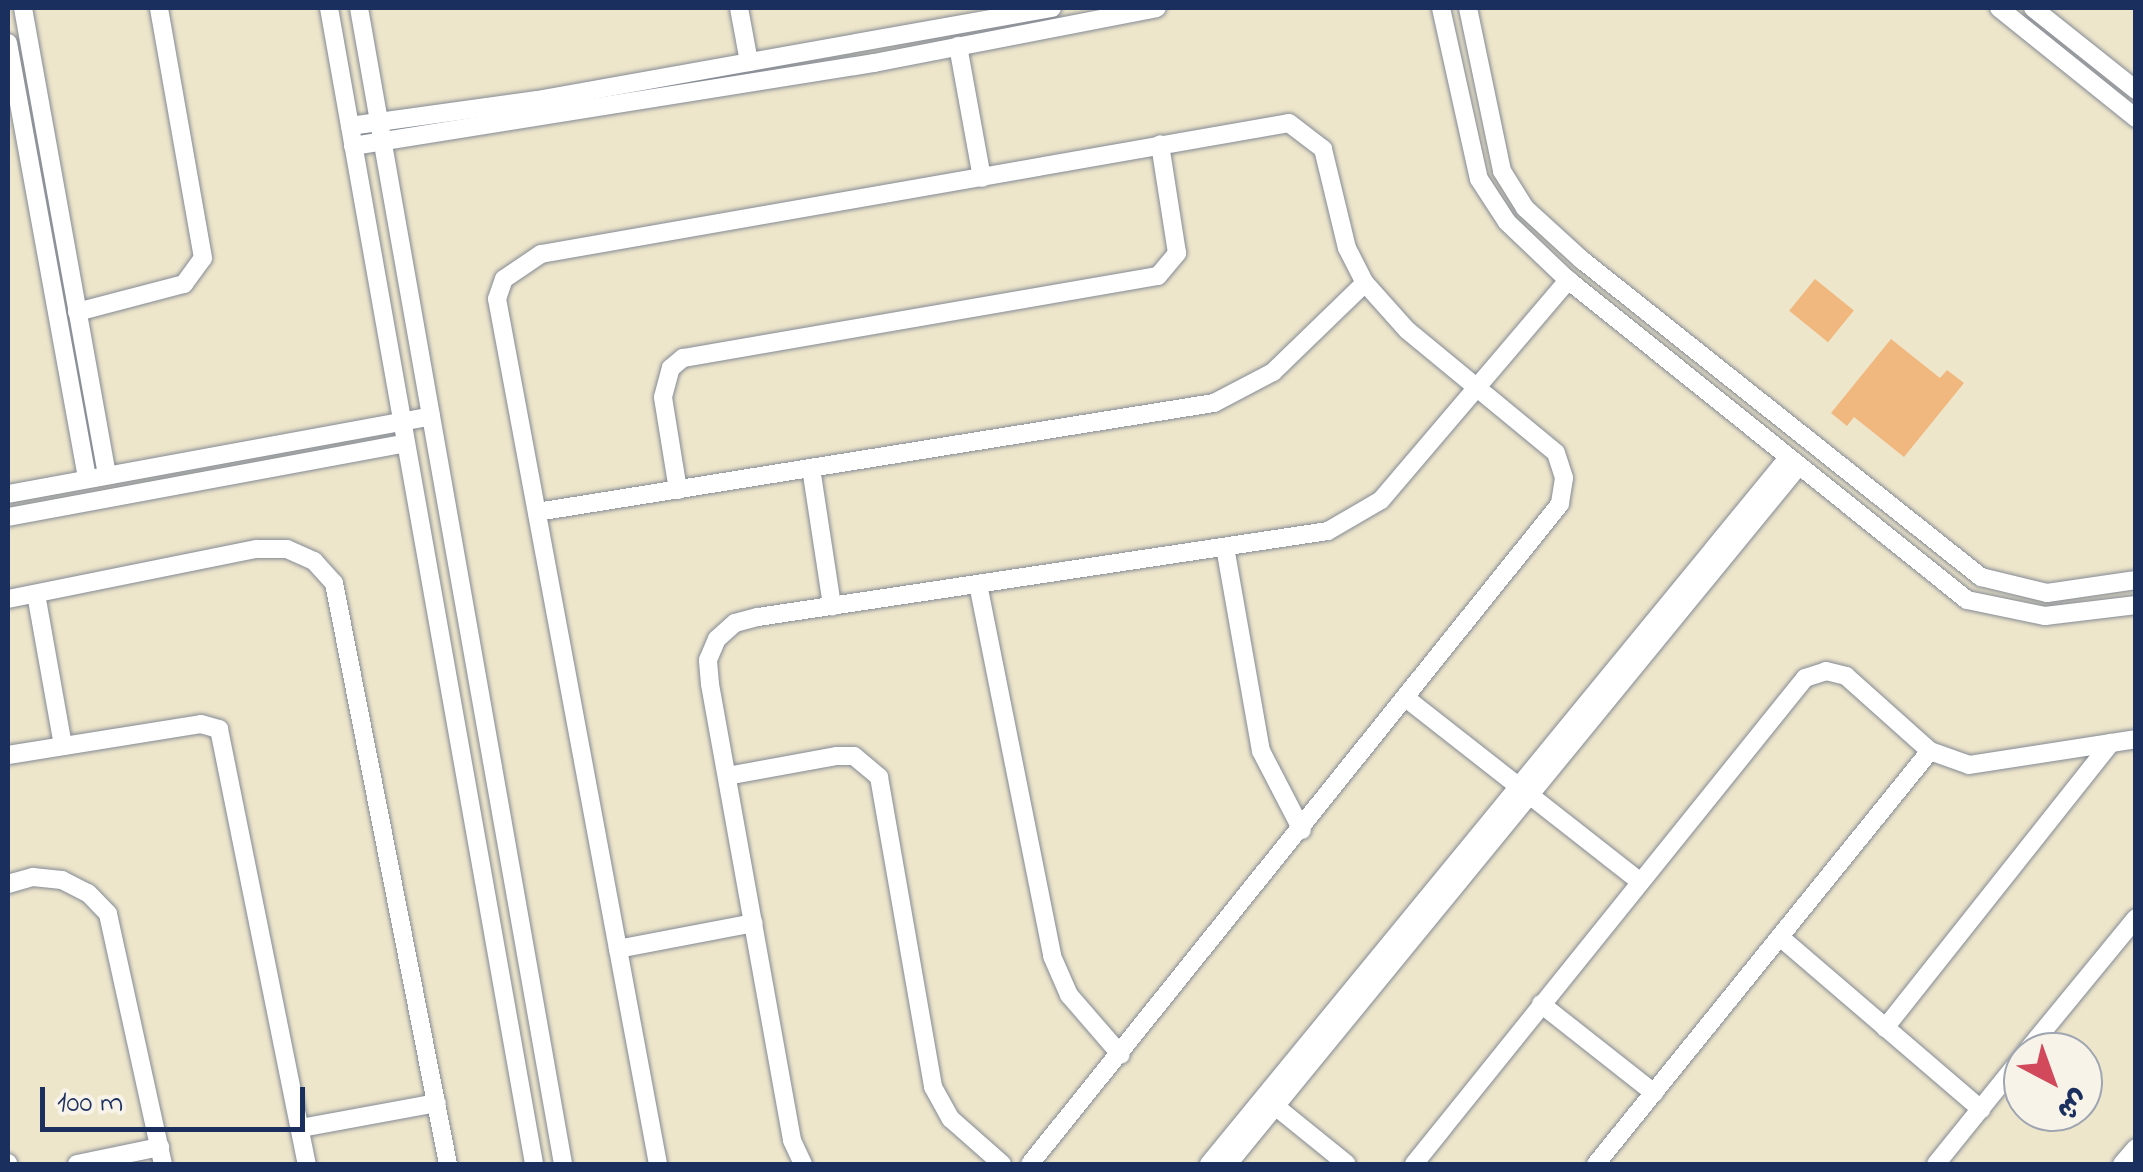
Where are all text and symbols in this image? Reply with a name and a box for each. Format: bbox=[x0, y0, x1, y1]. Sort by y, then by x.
north arrow bbox=[2003, 1032, 2103, 1132]
scale bar bbox=[45, 1067, 310, 1129]
text: ش bbox=[2047, 1078, 2097, 1129]
text: 100 m bbox=[57, 1082, 123, 1126]

